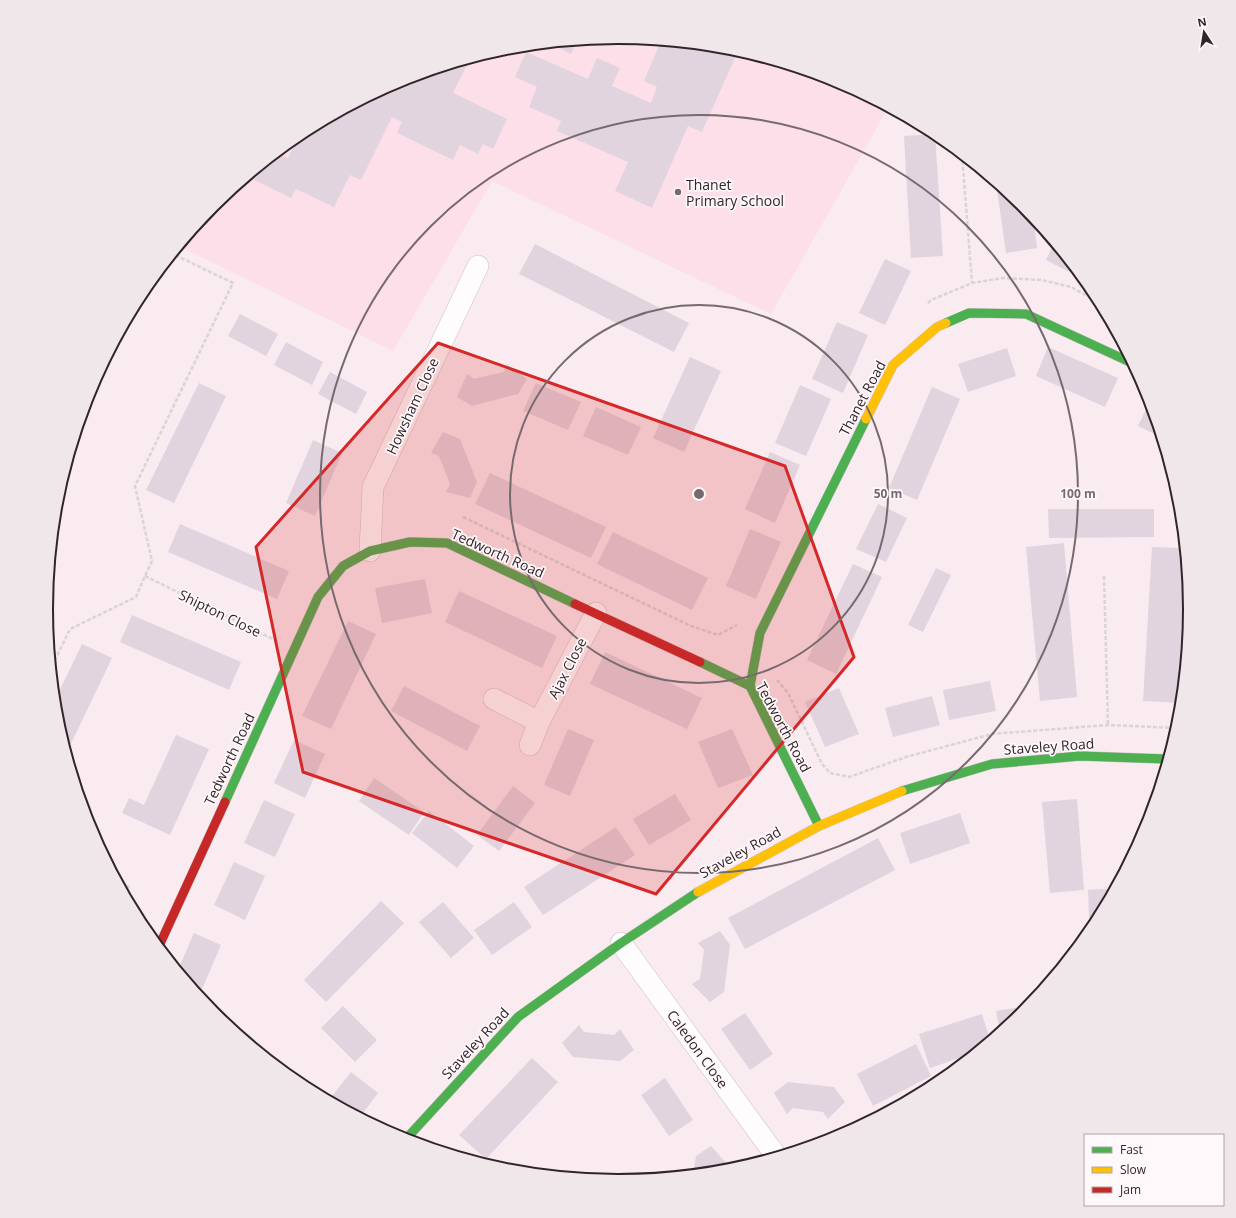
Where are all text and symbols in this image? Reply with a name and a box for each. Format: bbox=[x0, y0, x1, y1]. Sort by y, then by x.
north arrow bbox=[1184, 12, 1224, 52]
text: N bbox=[1196, 13, 1208, 30]
place label: Thanet Primary School bbox=[686, 175, 784, 210]
marker: Thanet Primary School bbox=[673, 187, 683, 197]
street label: Howsham Close bbox=[381, 354, 443, 457]
street label: Thanet Road bbox=[834, 357, 890, 439]
text: 50 m bbox=[874, 485, 902, 502]
text: 100 m bbox=[1060, 485, 1096, 502]
centre of rings bbox=[692, 487, 706, 501]
street label: Tedworth Road bbox=[449, 524, 547, 582]
street label: Shipton Close bbox=[176, 585, 264, 641]
street label: Ajax Close bbox=[543, 634, 591, 702]
street label: Tedworth Road bbox=[752, 679, 816, 775]
street label: Tedworth Road bbox=[199, 710, 259, 808]
street label: Staveley Road bbox=[1003, 733, 1095, 759]
street label: Staveley Road bbox=[696, 822, 784, 882]
street label: Staveley Road bbox=[437, 1003, 513, 1083]
street label: Caledon Close bbox=[663, 1006, 733, 1092]
legend bbox=[1084, 1134, 1224, 1206]
text: Fast bbox=[1120, 1141, 1143, 1158]
text: Slow bbox=[1120, 1161, 1147, 1178]
text: Jam bbox=[1119, 1181, 1141, 1198]

